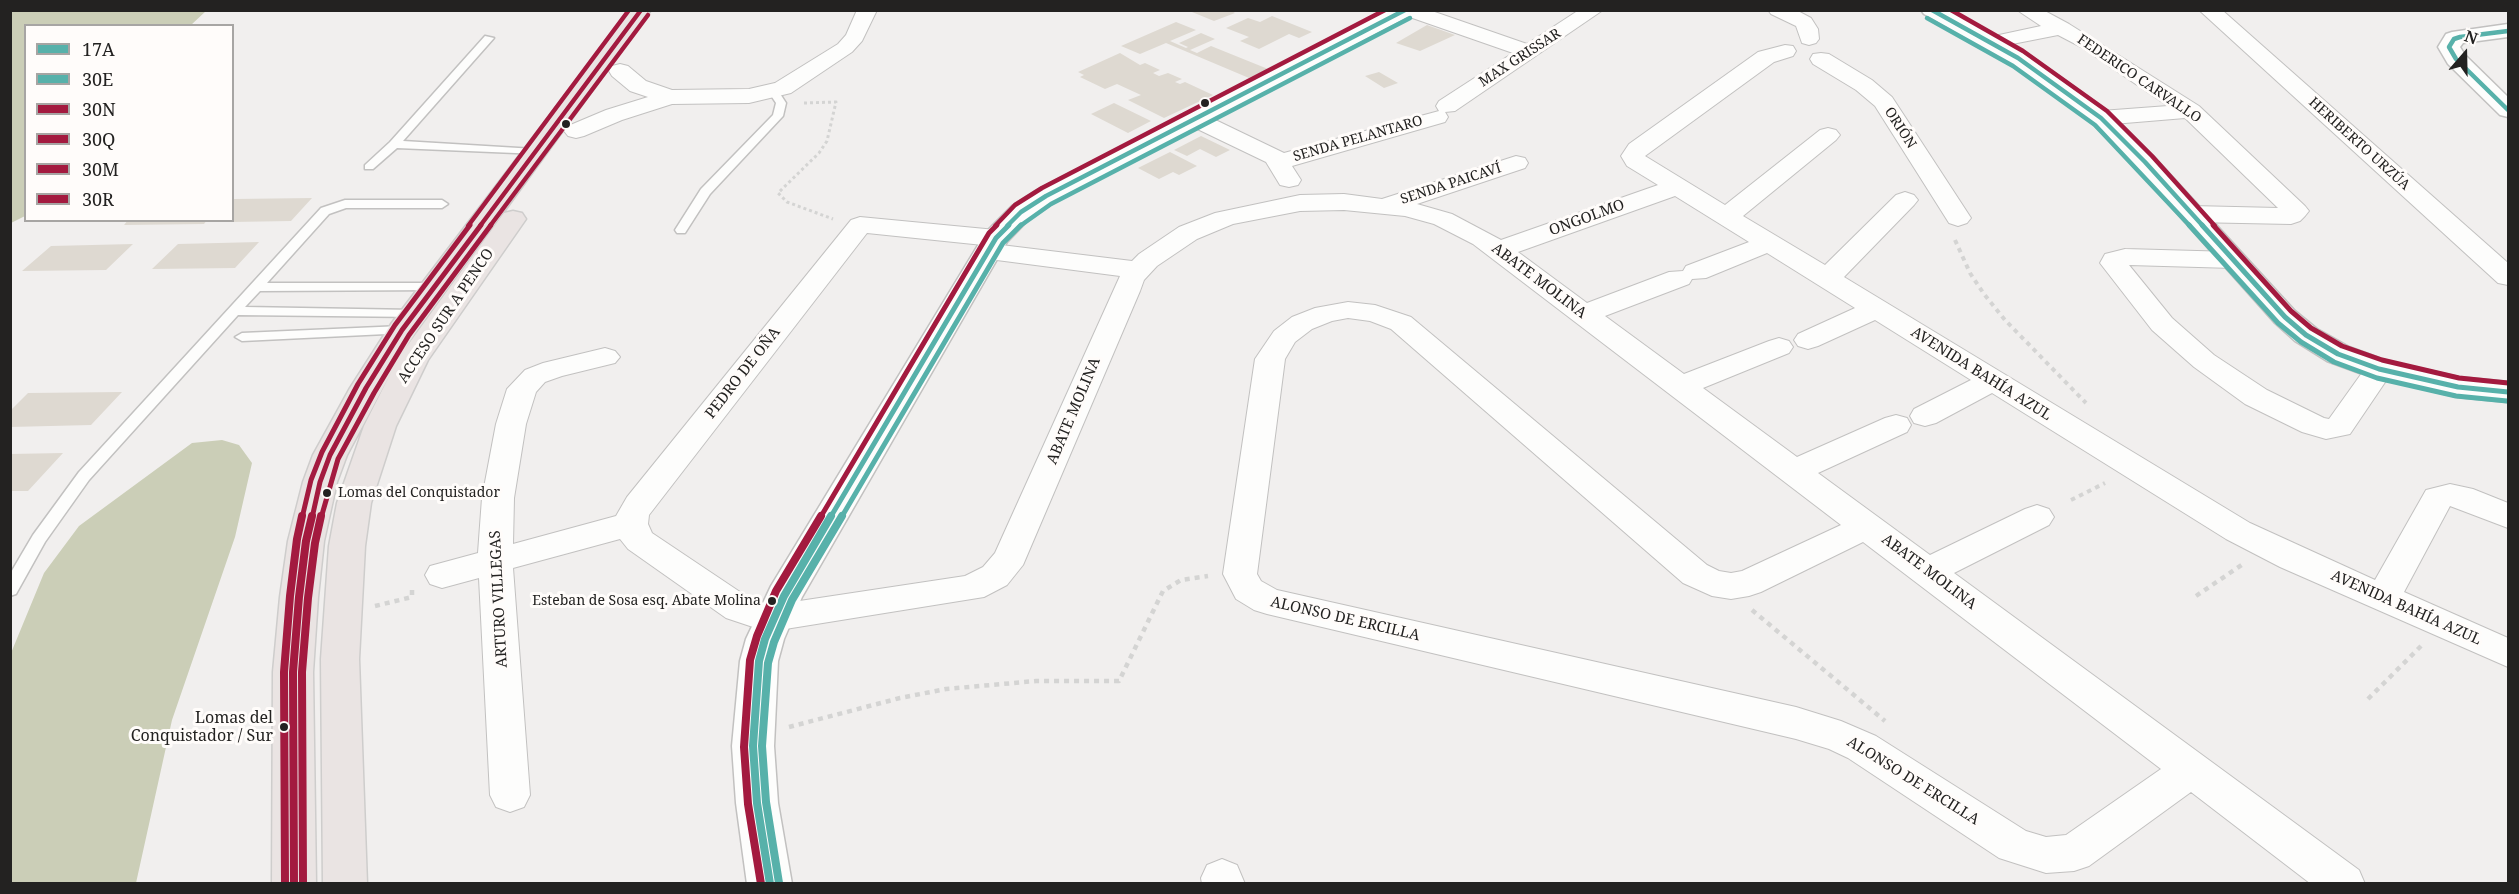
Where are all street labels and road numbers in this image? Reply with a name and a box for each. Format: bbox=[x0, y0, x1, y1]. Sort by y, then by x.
street label: MAX GRISSAR bbox=[1476, 25, 1564, 91]
street label: FEDERICO CARVALLO bbox=[2074, 31, 2204, 127]
street label: HERIBERTO URZÚA bbox=[2305, 94, 2413, 194]
street label: ORIÓN bbox=[1880, 104, 1920, 152]
street label: SENDA PELANTARO bbox=[1291, 112, 1425, 166]
street label: SENDA PAICAVÍ bbox=[1398, 160, 1504, 208]
street label: ONGOLMO bbox=[1547, 196, 1627, 240]
street label: ABATE MOLINA bbox=[1488, 239, 1590, 323]
street label: ACCESO SUR A PENCO bbox=[394, 245, 498, 387]
street label: AVENIDA BAHÍA AZUL bbox=[1907, 323, 2055, 425]
street label: PEDRO DE OÑA bbox=[702, 324, 784, 422]
street label: ABATE MOLINA bbox=[1043, 355, 1105, 467]
street label: ARTURO VILLEGAS bbox=[486, 530, 512, 668]
street label: ABATE MOLINA bbox=[1878, 530, 1980, 614]
street label: AVENIDA BAHÍA AZUL bbox=[2328, 567, 2484, 649]
street label: ALONSO DE ERCILLA bbox=[1269, 593, 1421, 645]
street label: ALONSO DE ERCILLA bbox=[1843, 733, 1983, 829]

